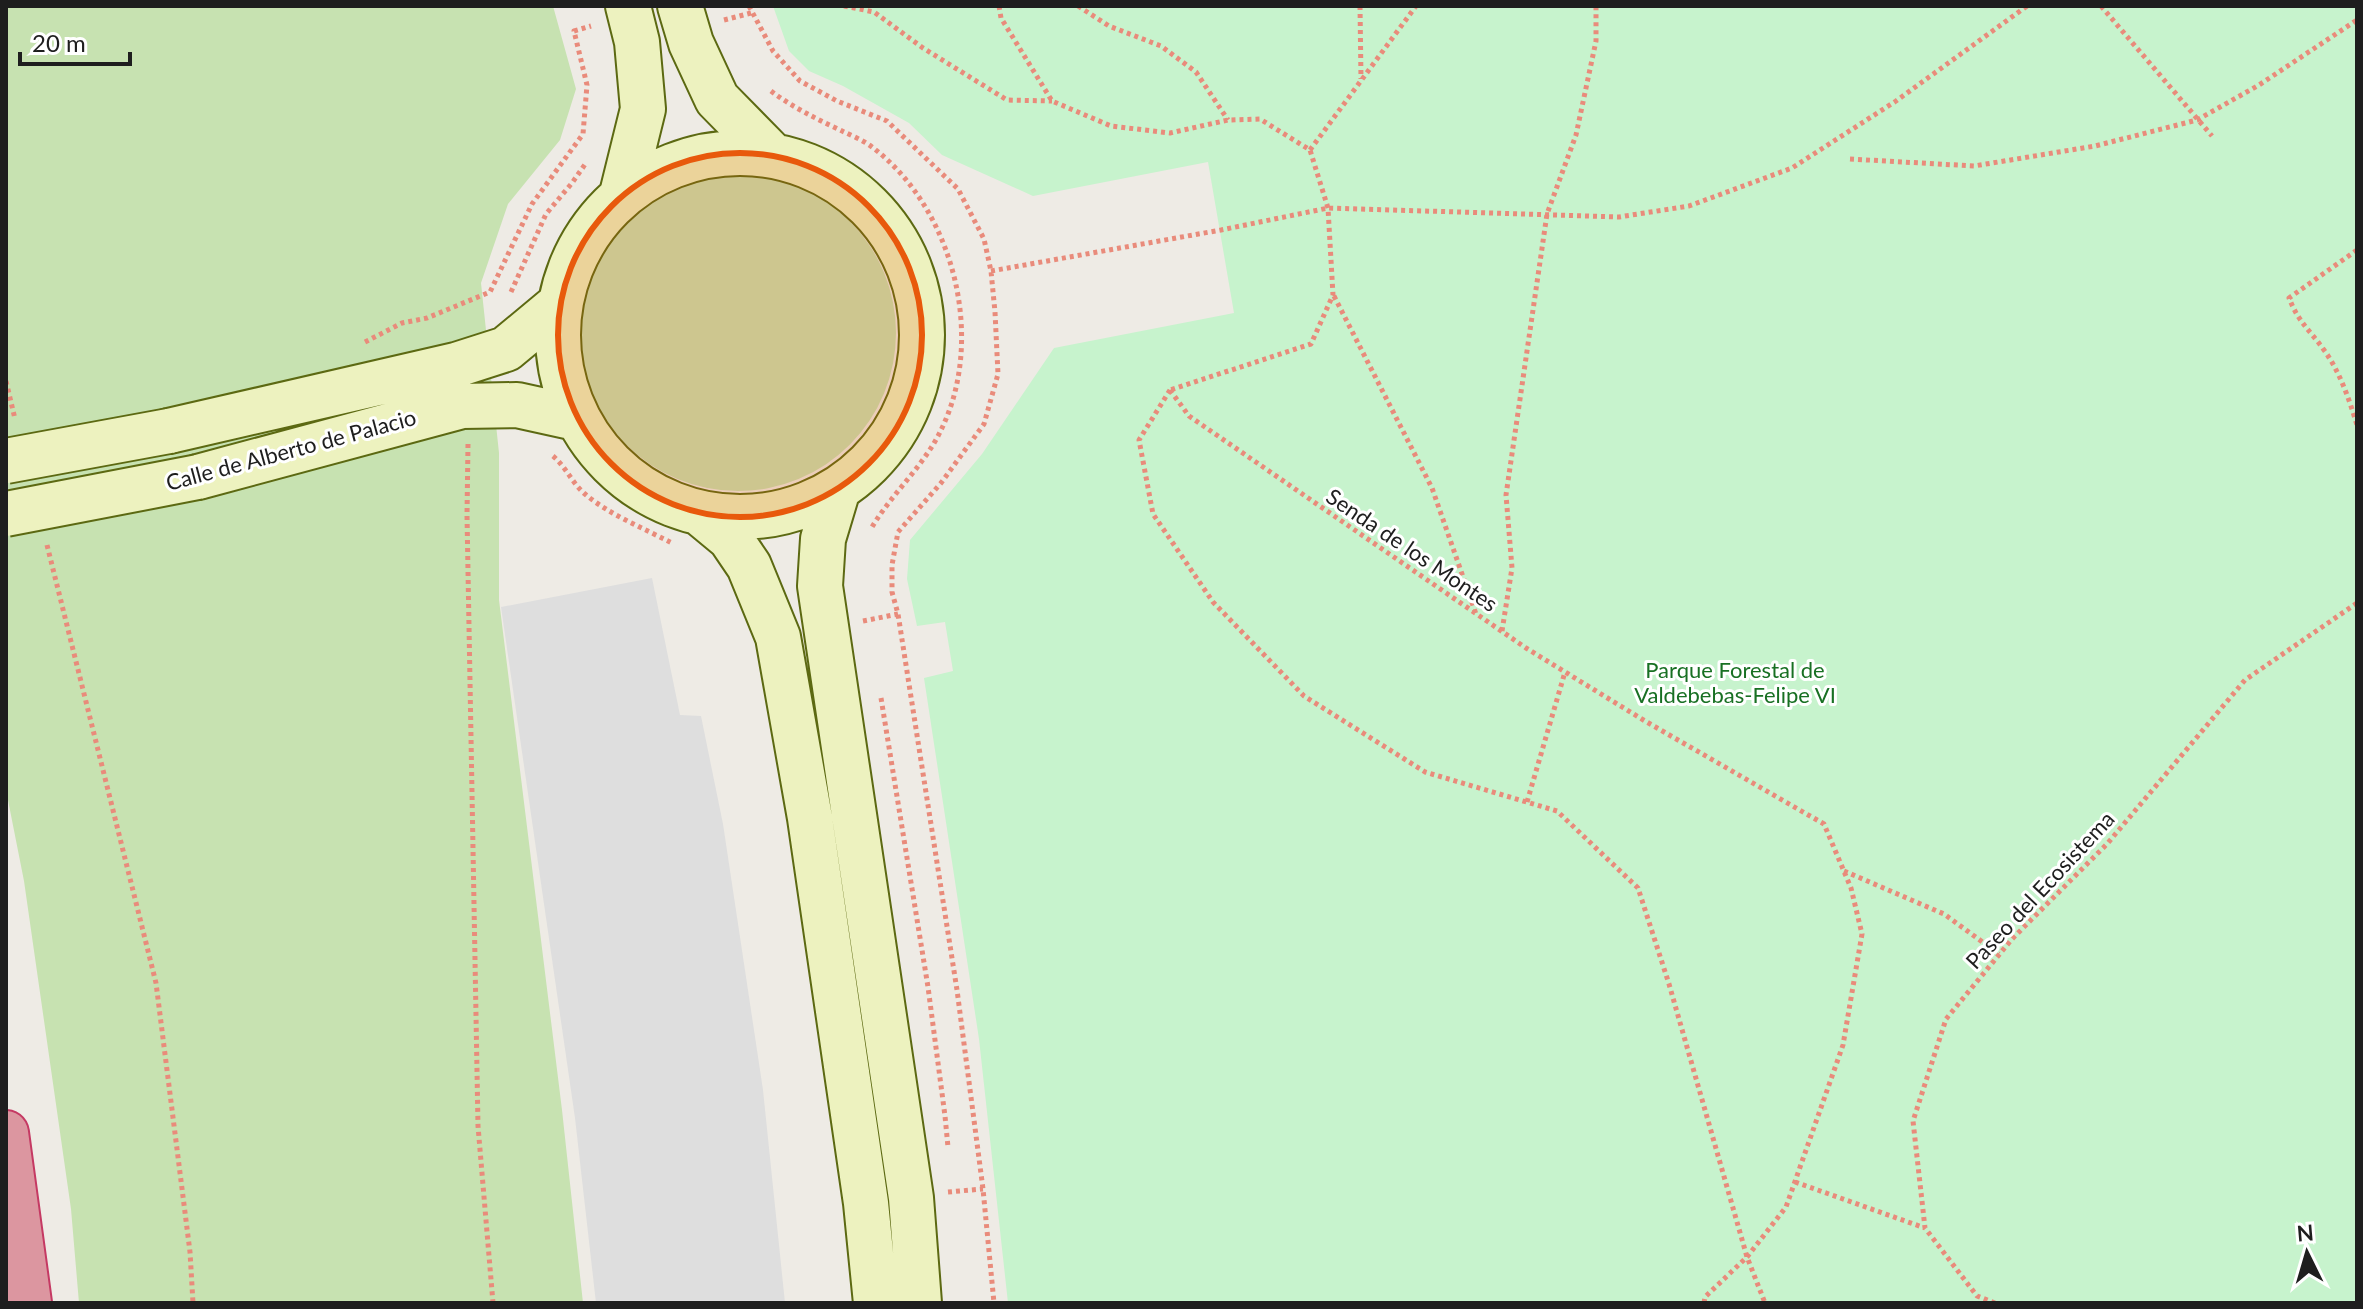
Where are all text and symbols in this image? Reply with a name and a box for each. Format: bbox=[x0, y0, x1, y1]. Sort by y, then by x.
scale bar bbox=[20, 16, 130, 66]
text: 20 m bbox=[32, 28, 86, 57]
street label: Calle de Alberto de Palacio bbox=[163, 403, 419, 496]
street label: Senda de los Montes bbox=[1322, 482, 1503, 617]
park label: Parque Forestal de Valdebebas-Felipe VI bbox=[1634, 656, 1836, 708]
street label: Paseo del Ecosistema bbox=[1960, 805, 2120, 974]
north arrow bbox=[2267, 1213, 2347, 1293]
text: N bbox=[2296, 1218, 2315, 1247]

